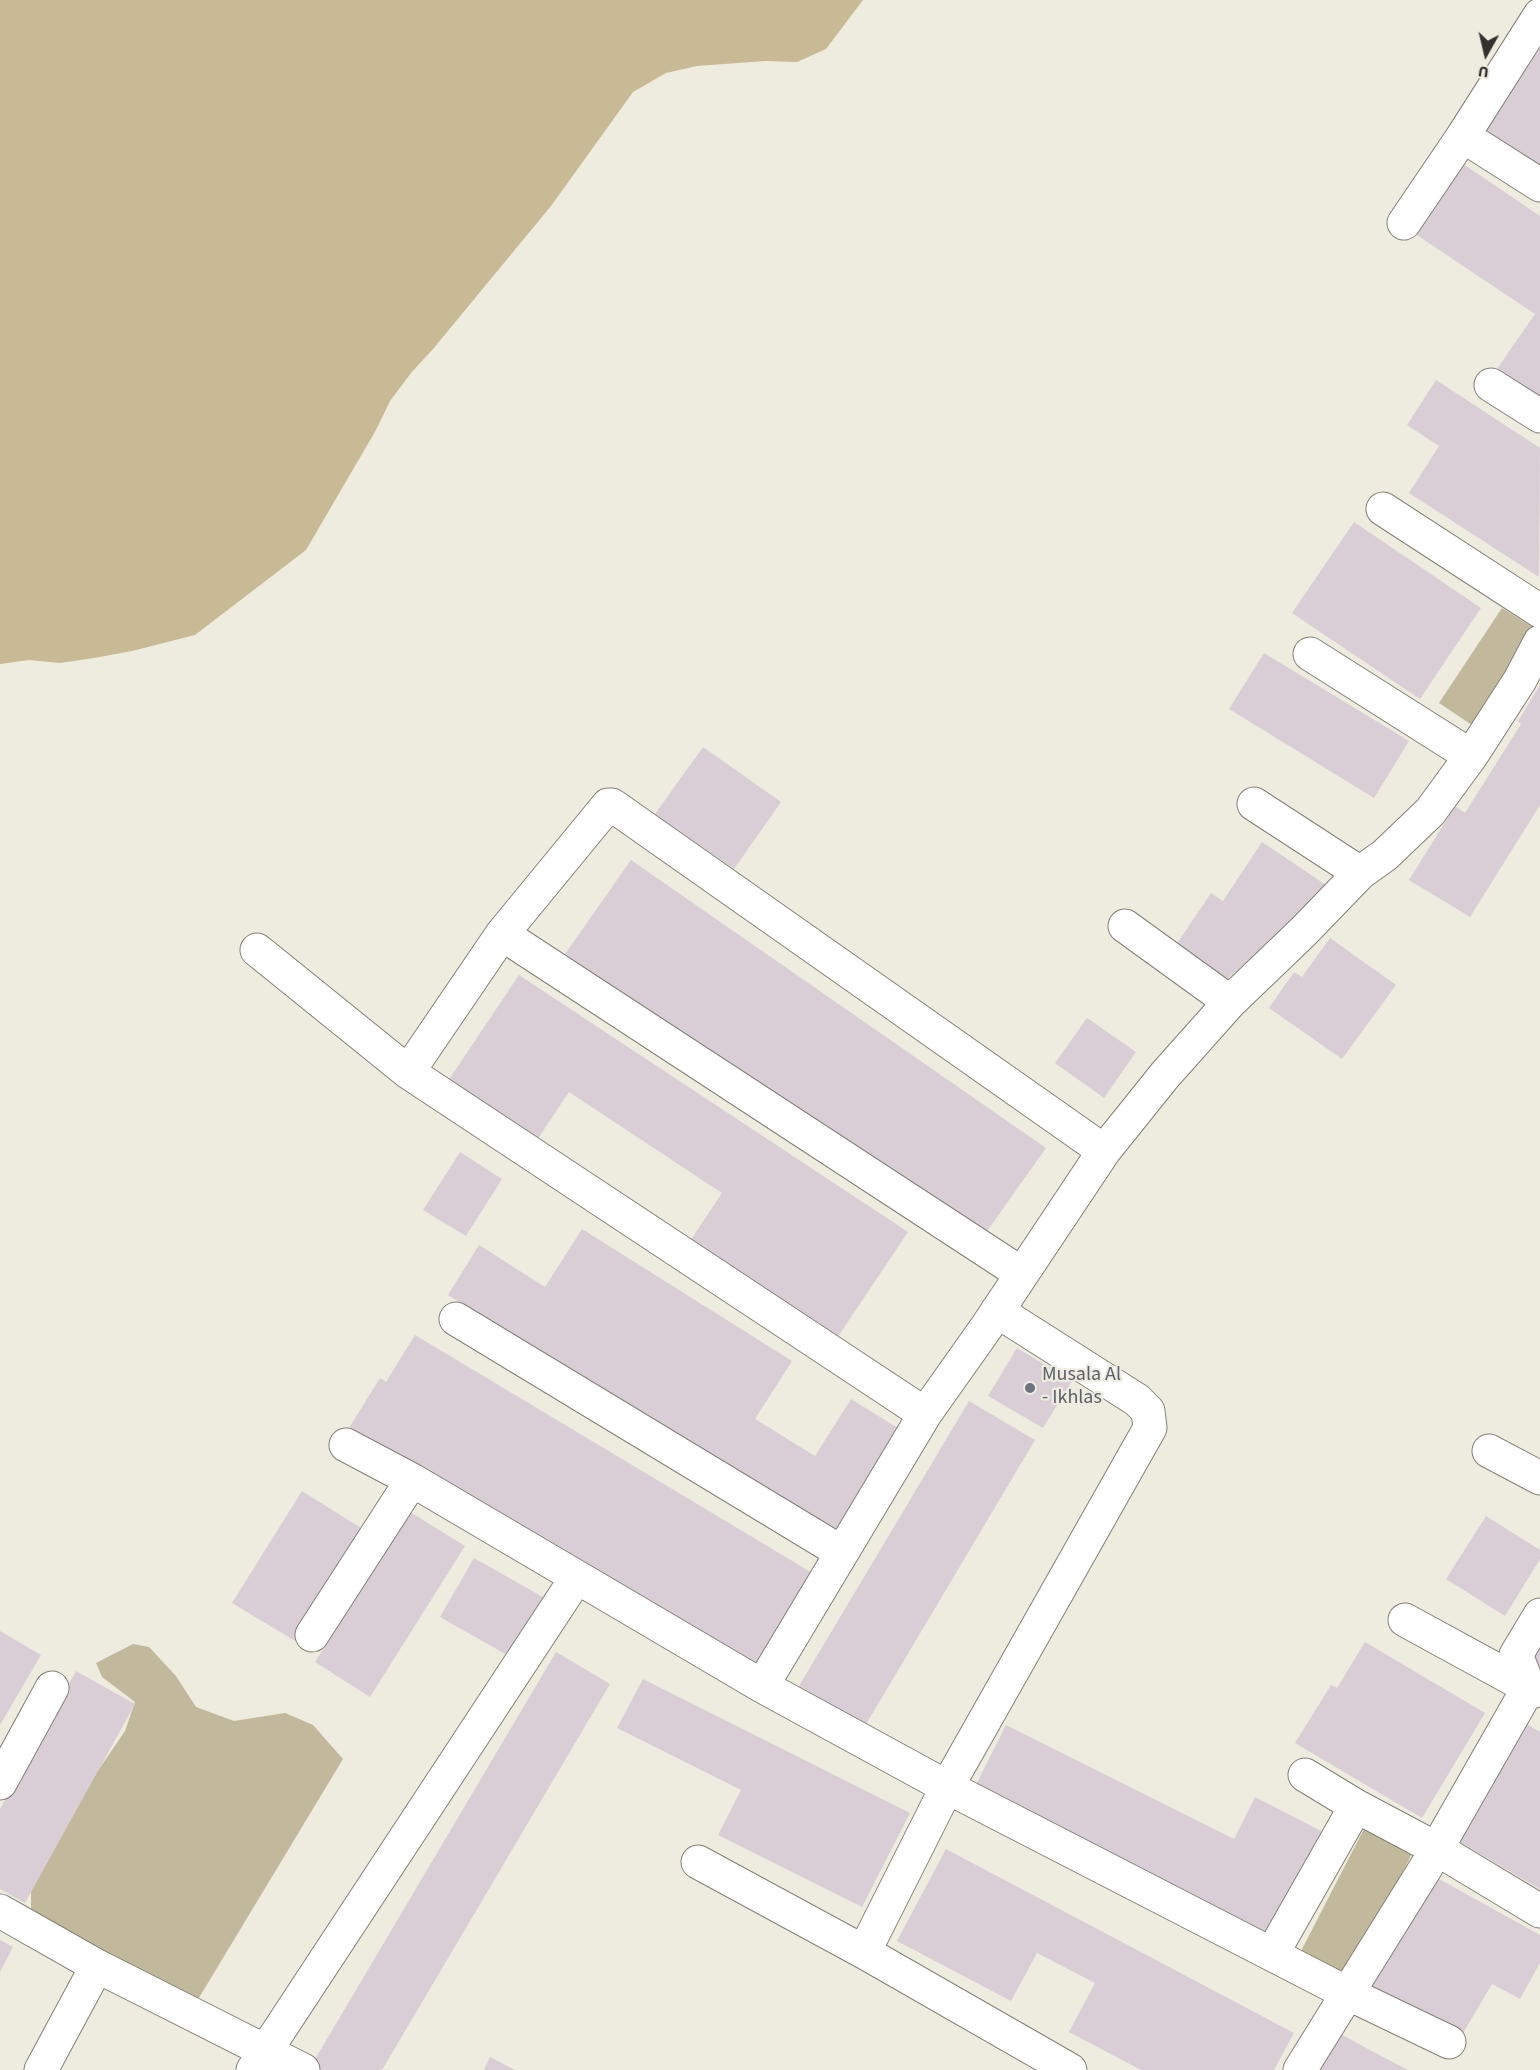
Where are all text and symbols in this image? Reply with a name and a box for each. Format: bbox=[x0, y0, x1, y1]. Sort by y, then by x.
north arrow bbox=[1456, 24, 1516, 84]
text: U bbox=[1477, 60, 1490, 83]
place label: Musala Al - Ikhlas bbox=[1042, 1364, 1121, 1411]
marker: Musala Al - Ikhlas bbox=[1023, 1381, 1037, 1395]

